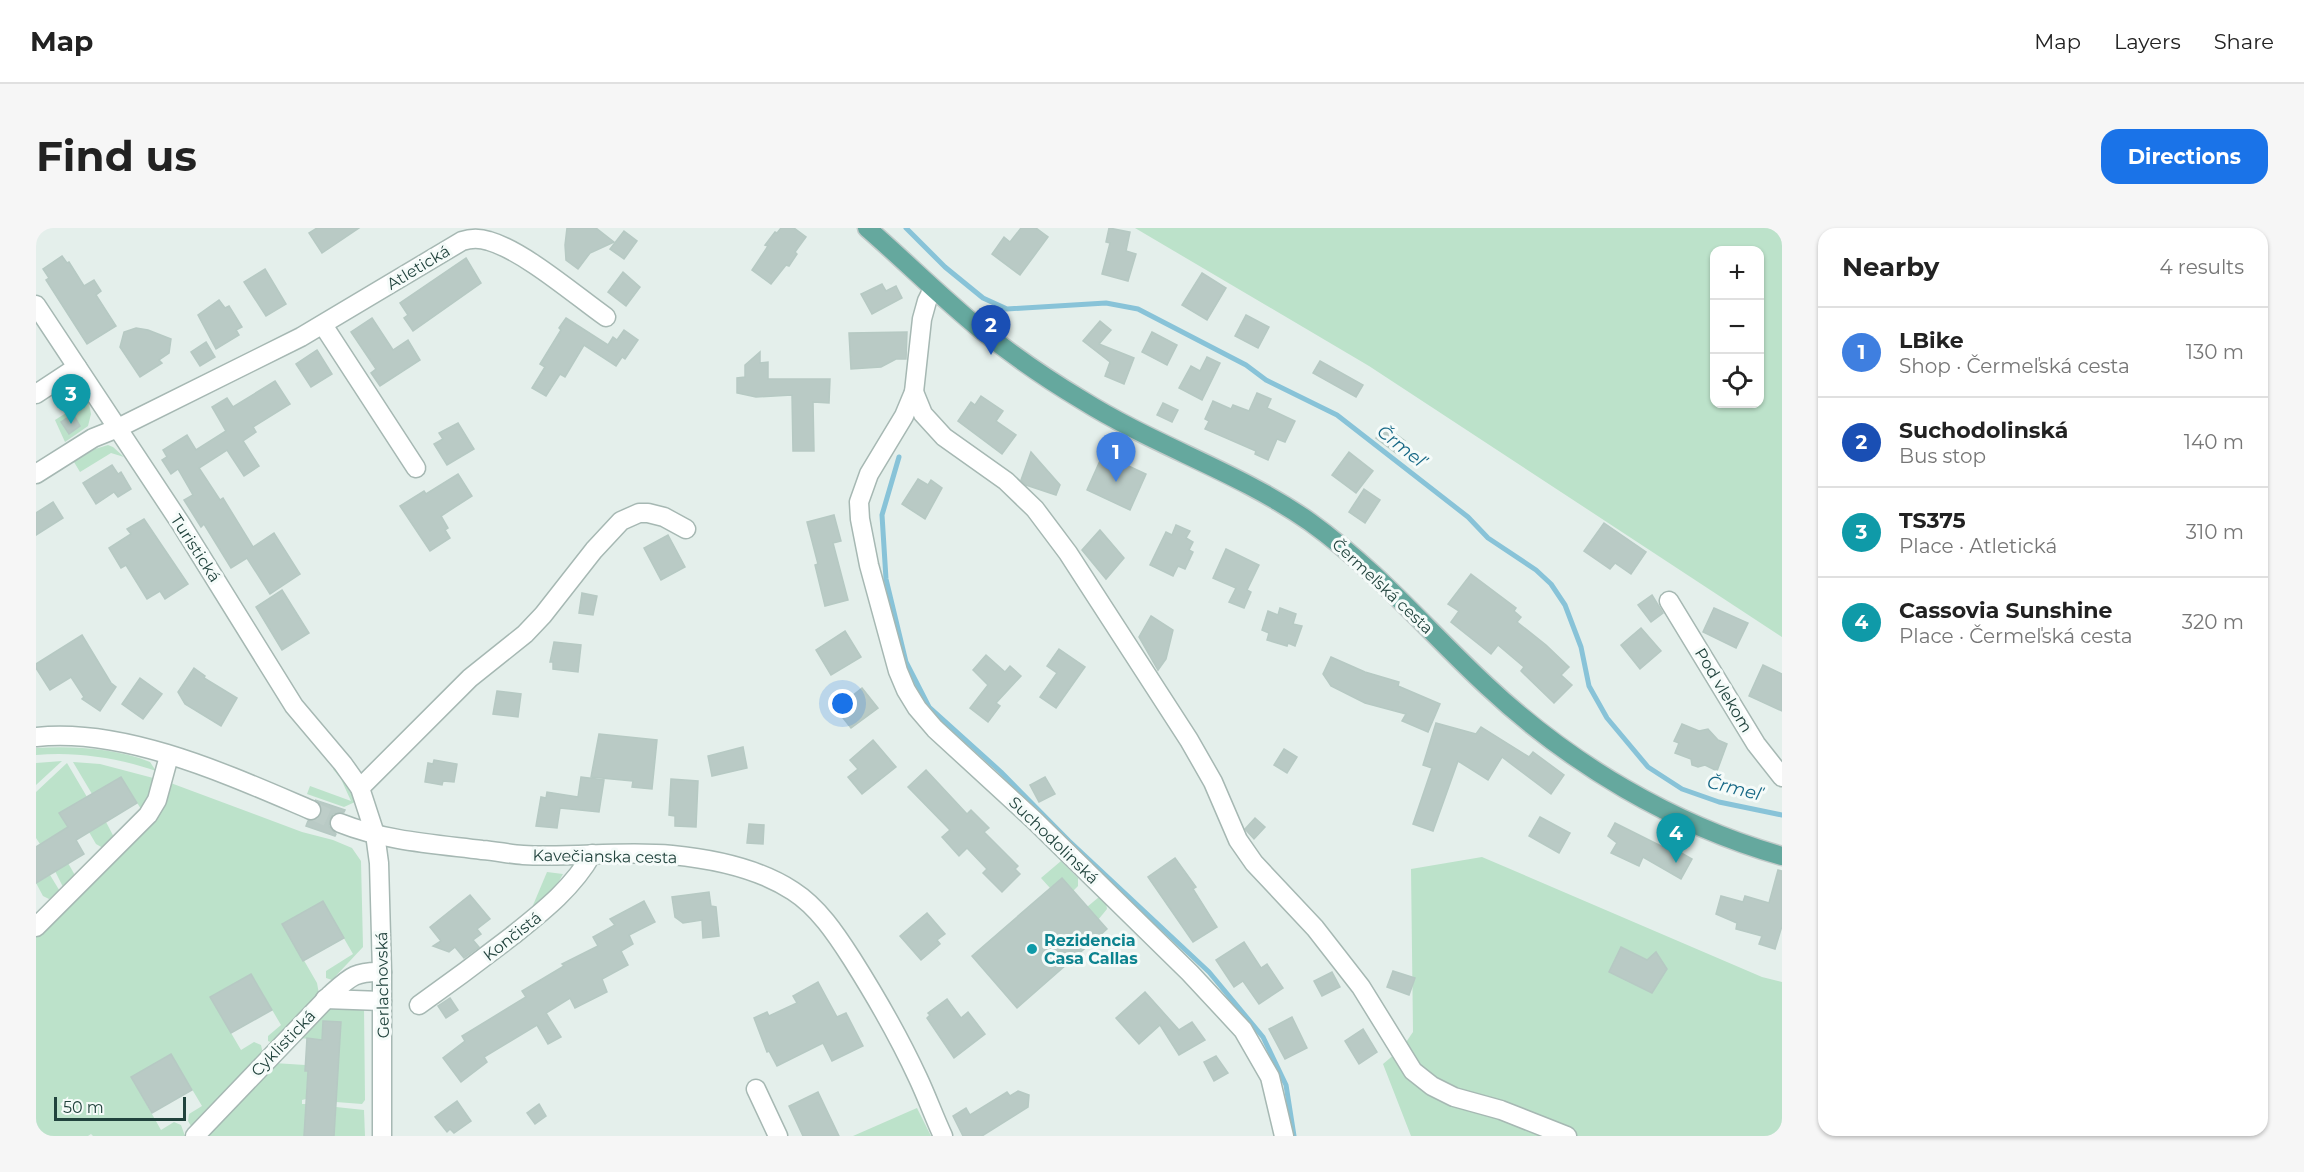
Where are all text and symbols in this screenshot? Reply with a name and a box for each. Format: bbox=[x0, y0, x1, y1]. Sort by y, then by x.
text: Map bbox=[30, 24, 93, 58]
text: Map bbox=[2034, 29, 2081, 54]
text: Layers bbox=[2114, 29, 2181, 54]
text: Share bbox=[2214, 29, 2274, 54]
button: Directions bbox=[2101, 129, 2268, 184]
text: Find us bbox=[36, 130, 197, 182]
street label: Atletická bbox=[383, 241, 453, 294]
map controls bbox=[1710, 246, 1764, 408]
button: + bbox=[1710, 246, 1764, 300]
text: Nearby bbox=[1842, 251, 1939, 283]
text: 4 results bbox=[2159, 255, 2244, 279]
button: − bbox=[1710, 300, 1764, 354]
pin: 2 bbox=[972, 306, 1010, 355]
text: LBike bbox=[1899, 327, 1964, 354]
text: 1 bbox=[1858, 340, 1865, 364]
text: 130 m bbox=[2186, 340, 2244, 364]
button: locate bbox=[1710, 354, 1764, 408]
text: Shop · Čermeľská cesta bbox=[1899, 354, 2130, 378]
pin: 3 bbox=[51, 374, 90, 424]
text: Suchodolinská bbox=[1899, 417, 2068, 444]
water label: Črmeľ bbox=[1373, 420, 1432, 473]
text: 2 bbox=[1856, 430, 1867, 454]
text: 140 m bbox=[2184, 430, 2244, 454]
pin: 1 bbox=[1096, 432, 1136, 482]
text: Bus stop bbox=[1899, 444, 1986, 468]
text: TS375 bbox=[1899, 507, 1966, 534]
street label: Turistická bbox=[167, 511, 224, 586]
text: 3 bbox=[1856, 520, 1867, 544]
text: 310 m bbox=[2186, 520, 2244, 544]
text: Place · Atletická bbox=[1899, 534, 2057, 558]
street label: Čermeľská cesta bbox=[1328, 535, 1437, 638]
text: Cassovia Sunshine bbox=[1899, 597, 2112, 624]
text: 4 bbox=[1855, 610, 1868, 634]
text: 320 m bbox=[2182, 610, 2244, 634]
text: Place · Čermeľská cesta bbox=[1899, 624, 2133, 648]
street label: Pod vlekom bbox=[1691, 645, 1756, 736]
your location bbox=[828, 689, 857, 718]
water label: Črmeľ bbox=[1705, 771, 1766, 806]
street label: Suchodolinská bbox=[1005, 793, 1102, 888]
pin: 4 bbox=[1656, 814, 1696, 863]
street label: Kavečianska cesta bbox=[532, 846, 678, 867]
street label: Končistá bbox=[479, 908, 545, 965]
street label: Gerlachovská bbox=[372, 931, 393, 1039]
place label: Rezidencia Casa Callas bbox=[1044, 931, 1138, 968]
marker: Rezidencia Casa Callas bbox=[1025, 942, 1039, 956]
street label: Cyklistická bbox=[247, 1006, 320, 1080]
scale bar bbox=[54, 1094, 186, 1122]
text: 50 m bbox=[63, 1098, 104, 1117]

